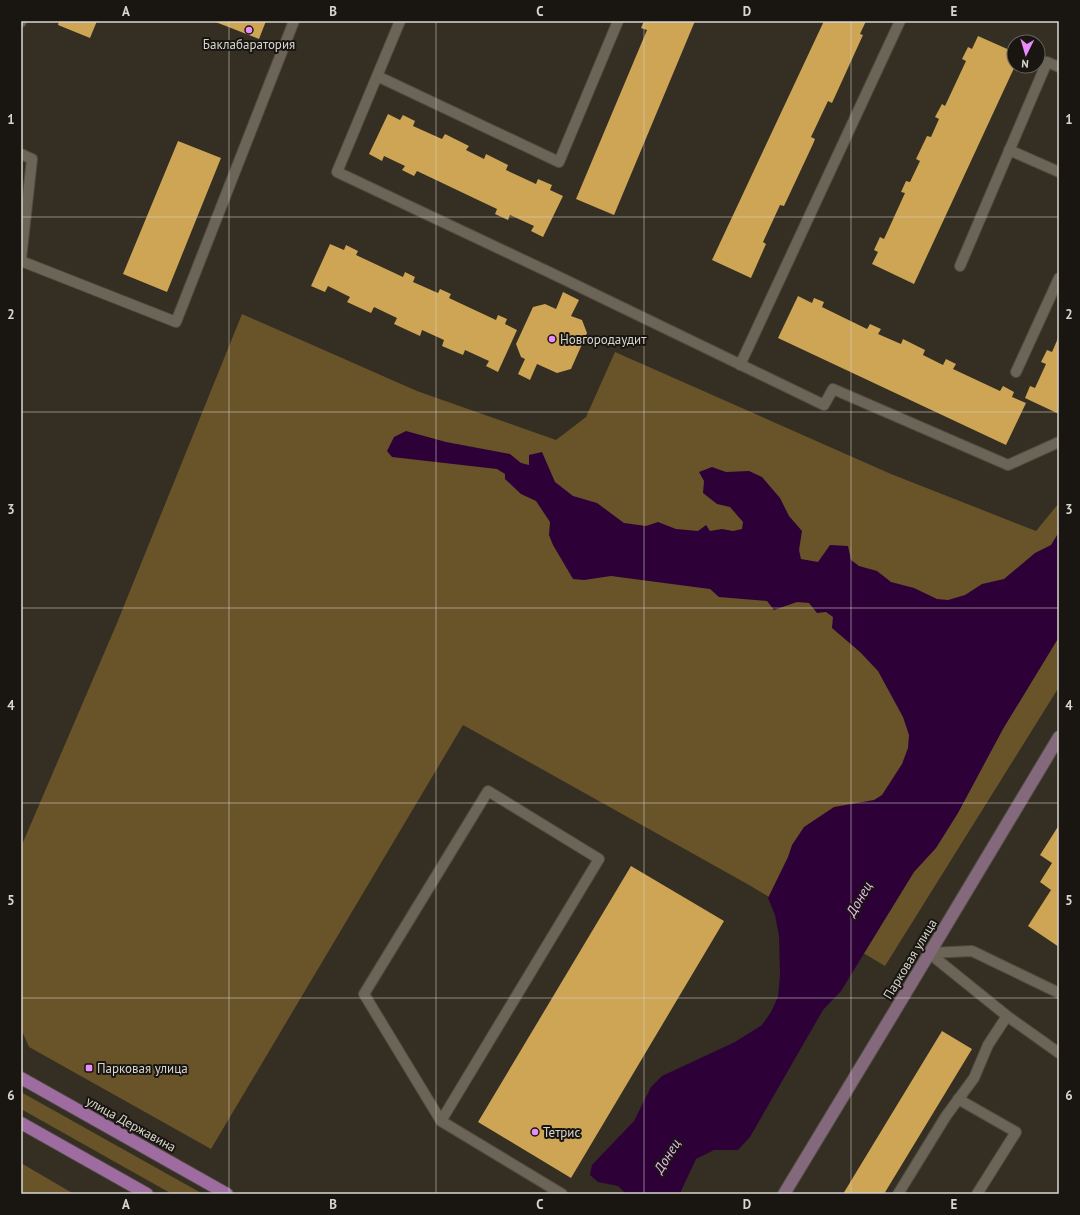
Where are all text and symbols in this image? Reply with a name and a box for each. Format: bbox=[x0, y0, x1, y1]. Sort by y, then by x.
text: A bbox=[122, 3, 130, 20]
text: B bbox=[329, 3, 337, 20]
text: C bbox=[536, 3, 544, 20]
text: D bbox=[743, 3, 751, 20]
text: E bbox=[951, 3, 958, 20]
marker: Баклабаратория bbox=[244, 25, 254, 35]
north arrow bbox=[1006, 34, 1046, 74]
place label: Баклабаратория bbox=[203, 36, 295, 53]
text: N bbox=[1021, 57, 1029, 71]
text: 1 bbox=[7, 111, 15, 128]
text: 1 bbox=[1065, 111, 1073, 128]
text: 2 bbox=[7, 306, 15, 323]
text: 2 bbox=[1065, 306, 1073, 323]
place label: Новгородаудит bbox=[560, 331, 647, 348]
marker: Новгородаудит bbox=[547, 334, 557, 344]
text: 3 bbox=[7, 501, 15, 518]
text: 3 bbox=[1065, 501, 1073, 518]
text: 4 bbox=[7, 697, 15, 714]
text: 4 bbox=[1065, 697, 1073, 714]
water label: Донец bbox=[841, 878, 876, 920]
text: 5 bbox=[7, 892, 15, 909]
text: 5 bbox=[1065, 892, 1073, 909]
street label: Парковая улица bbox=[879, 916, 941, 1002]
place label: Парковая улица bbox=[97, 1060, 188, 1077]
marker: Парковая улица bbox=[84, 1063, 94, 1073]
text: 6 bbox=[7, 1087, 15, 1104]
text: 6 bbox=[1065, 1087, 1073, 1104]
street label: улица Державина bbox=[83, 1092, 179, 1156]
place label: Тетрис bbox=[543, 1124, 580, 1141]
marker: Тетрис bbox=[530, 1127, 540, 1137]
water label: Донец bbox=[649, 1136, 684, 1177]
text: A bbox=[122, 1196, 130, 1213]
text: B bbox=[329, 1196, 337, 1213]
text: C bbox=[536, 1196, 544, 1213]
text: D bbox=[743, 1196, 751, 1213]
text: E bbox=[951, 1196, 958, 1213]

